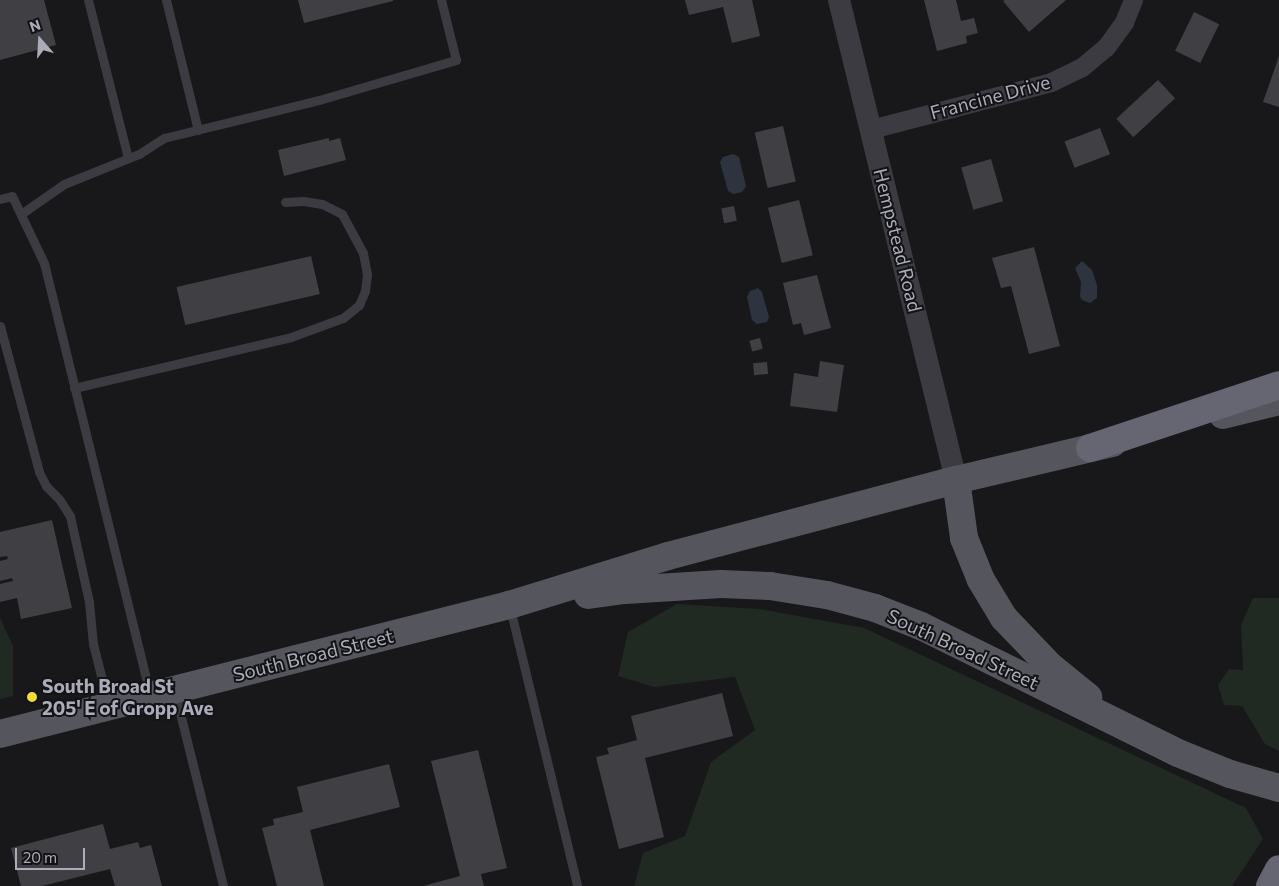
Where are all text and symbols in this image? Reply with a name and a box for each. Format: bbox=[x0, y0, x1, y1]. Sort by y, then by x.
north arrow bbox=[15, 15, 65, 65]
text: N bbox=[27, 16, 43, 35]
street label: Francine Drive bbox=[927, 70, 1053, 124]
street label: Hempstead Road bbox=[869, 166, 927, 314]
street label: South Broad Street bbox=[884, 604, 1042, 694]
street label: South Broad Street bbox=[230, 624, 396, 686]
place label: South Broad St 205' E of Gropp Ave bbox=[42, 675, 214, 719]
marker: South Broad St 205' E of Gropp Ave bbox=[26, 691, 38, 703]
scale bar bbox=[18, 838, 88, 870]
text: 20 m bbox=[23, 848, 57, 866]

